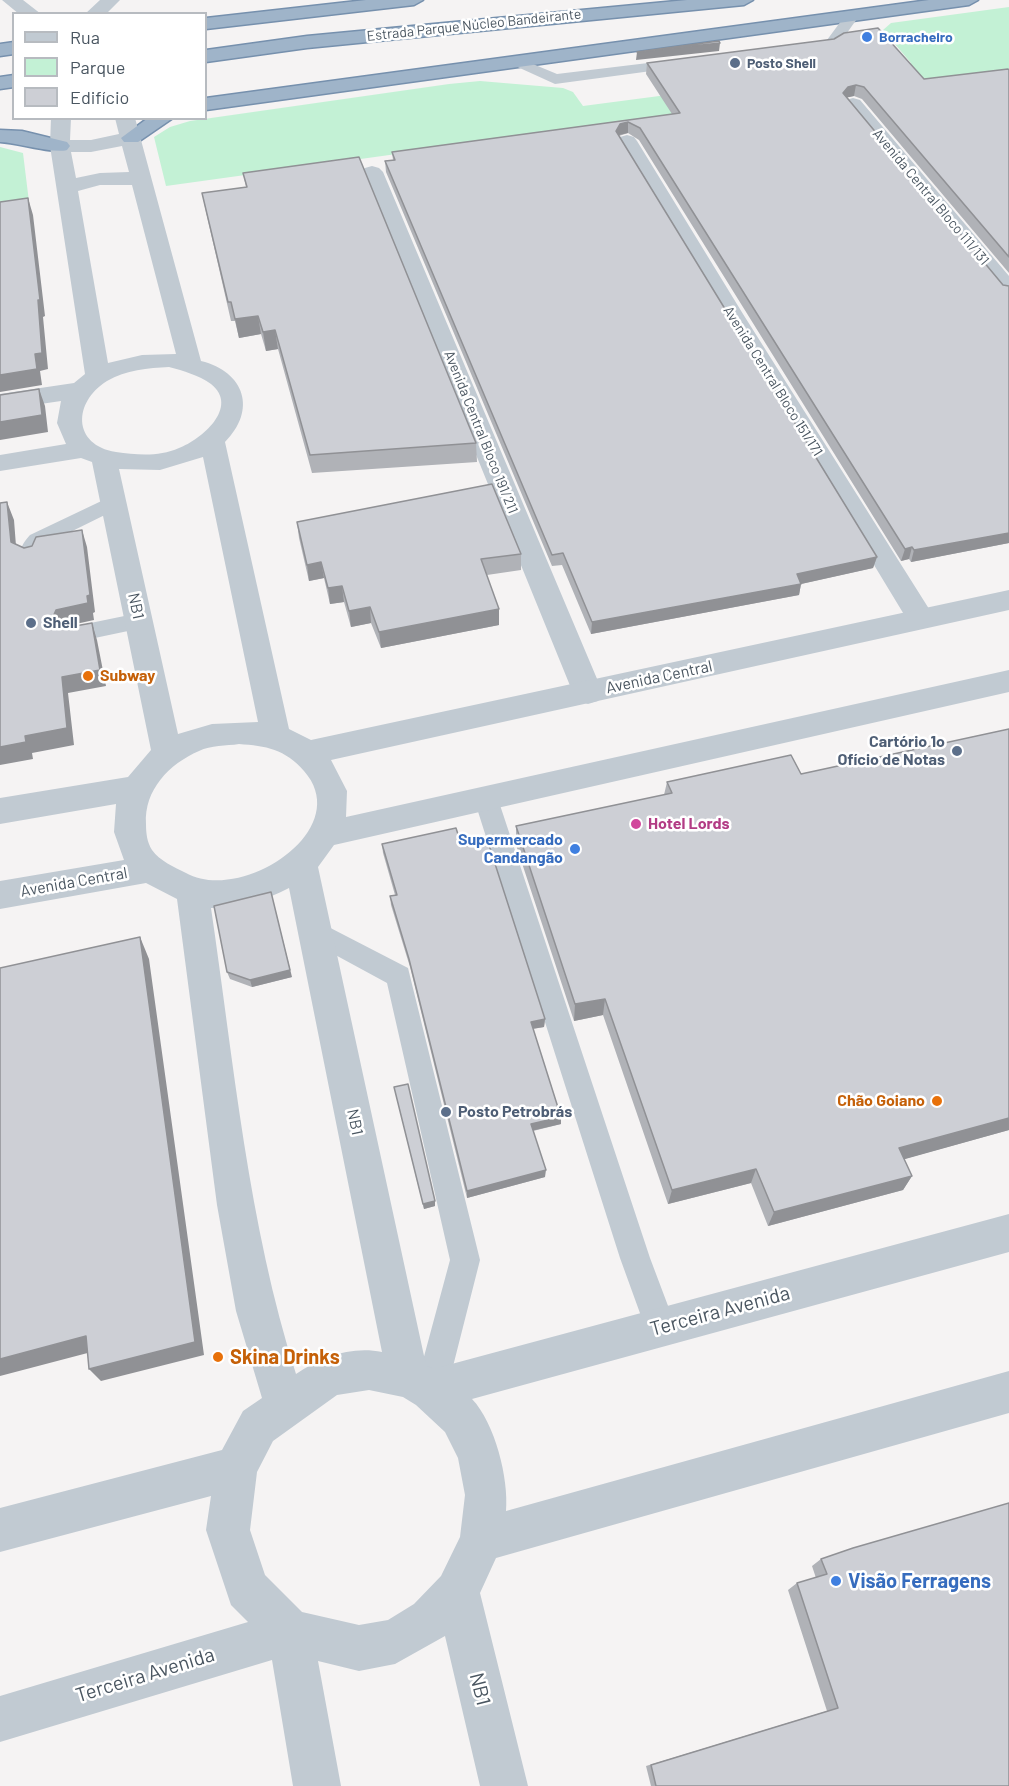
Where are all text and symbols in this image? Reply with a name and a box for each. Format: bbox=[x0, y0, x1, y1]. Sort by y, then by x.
street label: Estrada Parque Núcleo Bandeirante bbox=[366, 5, 582, 45]
legend bbox=[12, 12, 207, 120]
text: Rua bbox=[70, 26, 100, 48]
place label: Borracheiro bbox=[879, 29, 953, 45]
marker: Borracheiro bbox=[860, 30, 874, 44]
place label: Posto Shell bbox=[747, 55, 816, 71]
text: Parque bbox=[70, 56, 125, 78]
marker: Posto Shell bbox=[728, 56, 742, 70]
text: Edifício bbox=[70, 86, 129, 108]
street label: Avenida Central Bloco 111/131 bbox=[869, 126, 993, 268]
street label: Avenida Central Bloco 151/171 bbox=[720, 303, 826, 459]
street label: Avenida Central Bloco 191/211 bbox=[441, 348, 521, 516]
street label: NB1 bbox=[124, 591, 148, 621]
place label: Shell bbox=[43, 613, 78, 633]
marker: Shell bbox=[24, 616, 38, 630]
street label: Avenida Central bbox=[604, 656, 714, 698]
place label: Subway bbox=[100, 666, 155, 686]
marker: Subway bbox=[81, 669, 95, 683]
place label: Cartório 1o Ofício de Notas bbox=[837, 732, 945, 770]
marker: Cartório 1o Ofício de Notas bbox=[950, 744, 964, 758]
place label: Hotel Lords bbox=[648, 814, 730, 834]
marker: Hotel Lords bbox=[629, 817, 643, 831]
place label: Supermercado Candangão bbox=[458, 830, 563, 868]
marker: Supermercado Candangão bbox=[568, 842, 582, 856]
street label: Avenida Central bbox=[19, 863, 129, 901]
place label: Chão Goiano bbox=[837, 1091, 925, 1111]
marker: Chão Goiano bbox=[930, 1094, 944, 1108]
place label: Posto Petrobrás bbox=[458, 1102, 572, 1122]
marker: Posto Petrobrás bbox=[439, 1105, 453, 1119]
street label: NB1 bbox=[343, 1107, 367, 1137]
street label: Terceira Avenida bbox=[647, 1281, 793, 1341]
place label: Skina Drinks bbox=[230, 1345, 340, 1369]
marker: Skina Drinks bbox=[211, 1350, 225, 1364]
place label: Visão Ferragens bbox=[848, 1569, 991, 1593]
marker: Visão Ferragens bbox=[829, 1574, 843, 1588]
street label: Terceira Avenida bbox=[73, 1643, 217, 1707]
street label: NB1 bbox=[464, 1670, 496, 1708]

